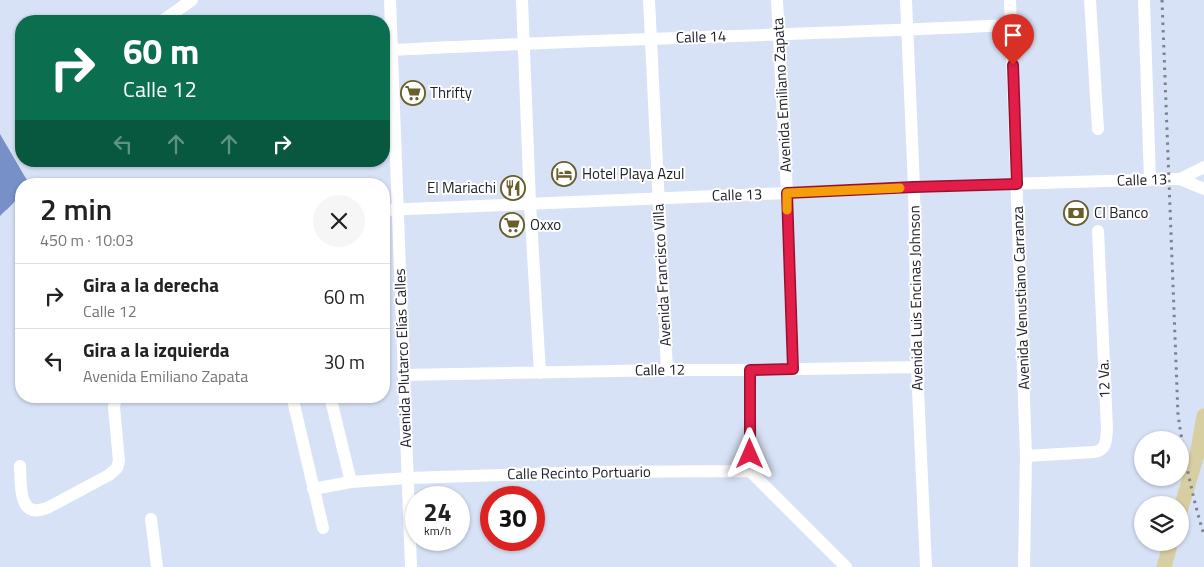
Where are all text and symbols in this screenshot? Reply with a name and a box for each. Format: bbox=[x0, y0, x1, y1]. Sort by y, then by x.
pin bbox=[992, 14, 1034, 65]
street label: Avenida Emiliano Zapata bbox=[766, 17, 797, 173]
icon: arrive bbox=[999, 21, 1027, 49]
text: 60 m bbox=[123, 24, 199, 78]
street label: Calle 14 bbox=[675, 24, 727, 49]
icon: right bbox=[40, 35, 105, 100]
text: Calle 12 bbox=[123, 72, 197, 106]
supermarket icon: Thrifty bbox=[400, 80, 426, 106]
place label: Thrifty bbox=[430, 81, 472, 104]
icon: left bbox=[109, 130, 137, 158]
icon: ahead bbox=[162, 130, 190, 158]
icon: ahead bbox=[215, 130, 243, 158]
icon: right bbox=[268, 130, 296, 158]
hotel icon: Hotel Playa Azul bbox=[551, 161, 577, 187]
place label: Hotel Playa Azul bbox=[582, 162, 684, 185]
street label: Calle 13 bbox=[1116, 167, 1168, 192]
restaurant icon: El Mariachi bbox=[500, 175, 526, 201]
place label: El Mariachi bbox=[427, 176, 496, 199]
street label: Calle 13 bbox=[711, 182, 763, 207]
text: 2 min bbox=[40, 186, 112, 232]
button: close bbox=[313, 195, 365, 247]
bank icon: CI Banco bbox=[1063, 200, 1089, 226]
place label: CI Banco bbox=[1094, 201, 1148, 224]
street label: Avenida Francisco Villa bbox=[646, 203, 677, 347]
street label: Avenida Luis Encinas Johnson bbox=[902, 205, 929, 391]
street label: Avenida Venustiano Carranza bbox=[1006, 205, 1035, 390]
supermarket icon: Oxxo bbox=[499, 212, 525, 238]
place label: Oxxo bbox=[530, 213, 561, 236]
text: 450 m · 10:03 bbox=[40, 228, 134, 252]
street label: Avenida Plutarco Elías Calles bbox=[388, 268, 417, 448]
text: Gira a la derecha bbox=[83, 270, 219, 299]
icon: right bbox=[40, 282, 68, 310]
text: 60 m bbox=[324, 282, 365, 311]
text: Calle 12 bbox=[83, 299, 137, 323]
text: Gira a la izquierda bbox=[83, 335, 230, 364]
icon: left bbox=[40, 347, 68, 375]
text: 30 m bbox=[324, 347, 365, 376]
street label: Calle 12 bbox=[635, 358, 685, 381]
street label: 12 Va. bbox=[1091, 359, 1116, 399]
text: Avenida Emiliano Zapata bbox=[83, 364, 248, 388]
position arrow bbox=[723, 427, 775, 479]
map controls bbox=[1134, 431, 1189, 551]
button: sound bbox=[1134, 431, 1189, 486]
street label: Calle Recinto Portuario bbox=[507, 460, 651, 485]
speed limit sign: 30 bbox=[480, 486, 545, 551]
text: 24 bbox=[423, 493, 452, 531]
button: layers bbox=[1134, 496, 1189, 551]
text: km/h bbox=[424, 521, 451, 540]

